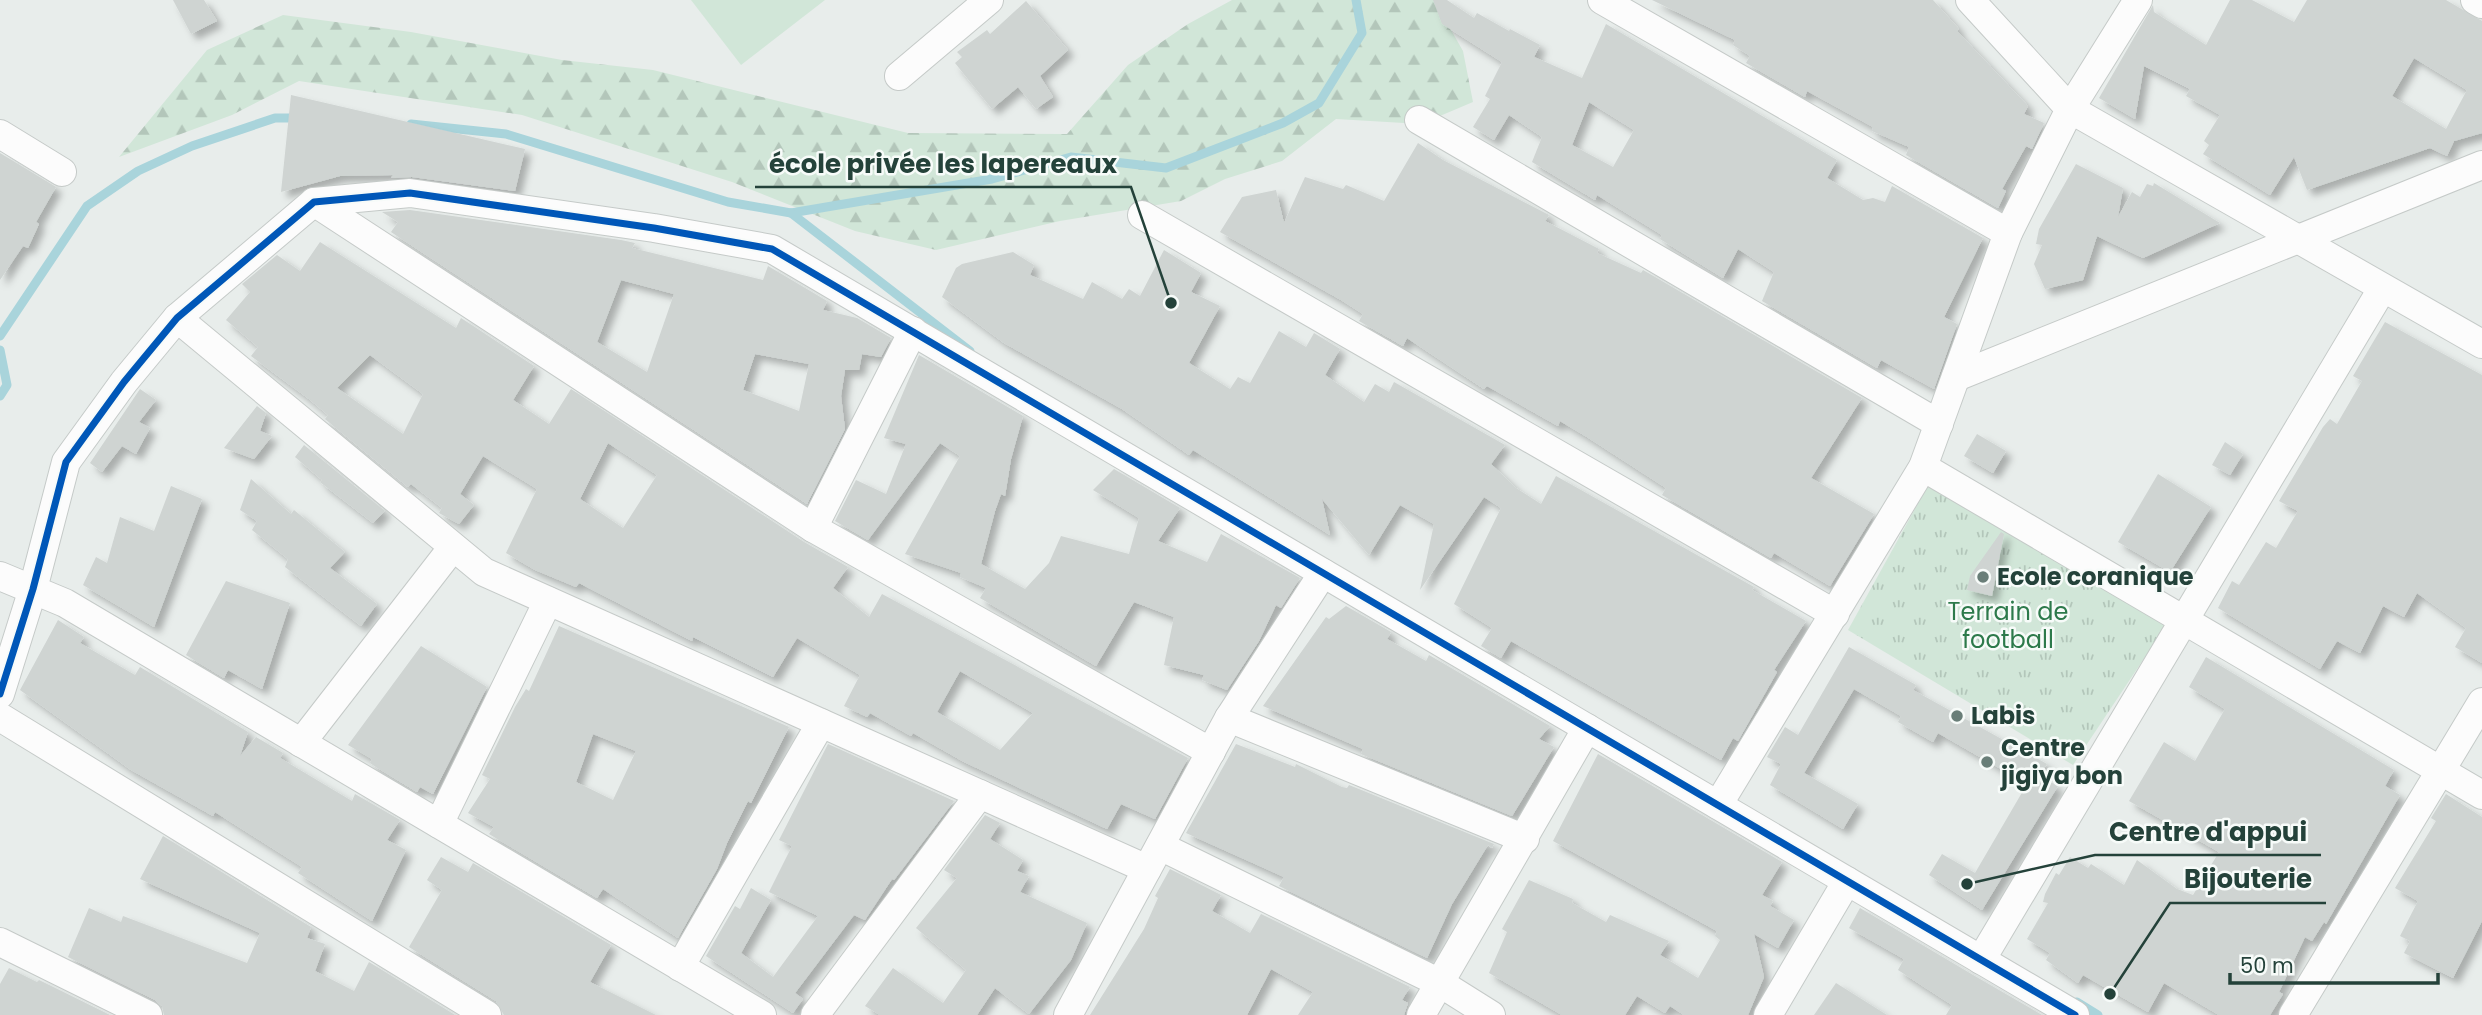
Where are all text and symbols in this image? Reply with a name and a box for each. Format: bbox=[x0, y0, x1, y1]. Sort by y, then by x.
callout: école privée les lapereaux bbox=[755, 140, 1131, 187]
text: école privée les lapereaux bbox=[769, 146, 1118, 182]
place label: Ecole coranique bbox=[1997, 560, 2194, 593]
marker: Ecole coranique bbox=[1975, 569, 1991, 585]
park label: Terrain de football bbox=[1948, 595, 2068, 656]
place label: Labis bbox=[1971, 699, 2036, 732]
marker: Labis bbox=[1949, 708, 1965, 724]
place label: Centre jigiya bon bbox=[2000, 731, 2123, 792]
marker: Centre jigiya bon bbox=[1979, 754, 1995, 770]
callout: Centre d'appui bbox=[2095, 808, 2321, 855]
text: Centre d'appui bbox=[2109, 814, 2307, 850]
callout: Bijouterie bbox=[2170, 856, 2326, 903]
text: Bijouterie bbox=[2184, 861, 2312, 897]
scale bar bbox=[2230, 942, 2438, 986]
text: 50 m bbox=[2240, 951, 2294, 980]

